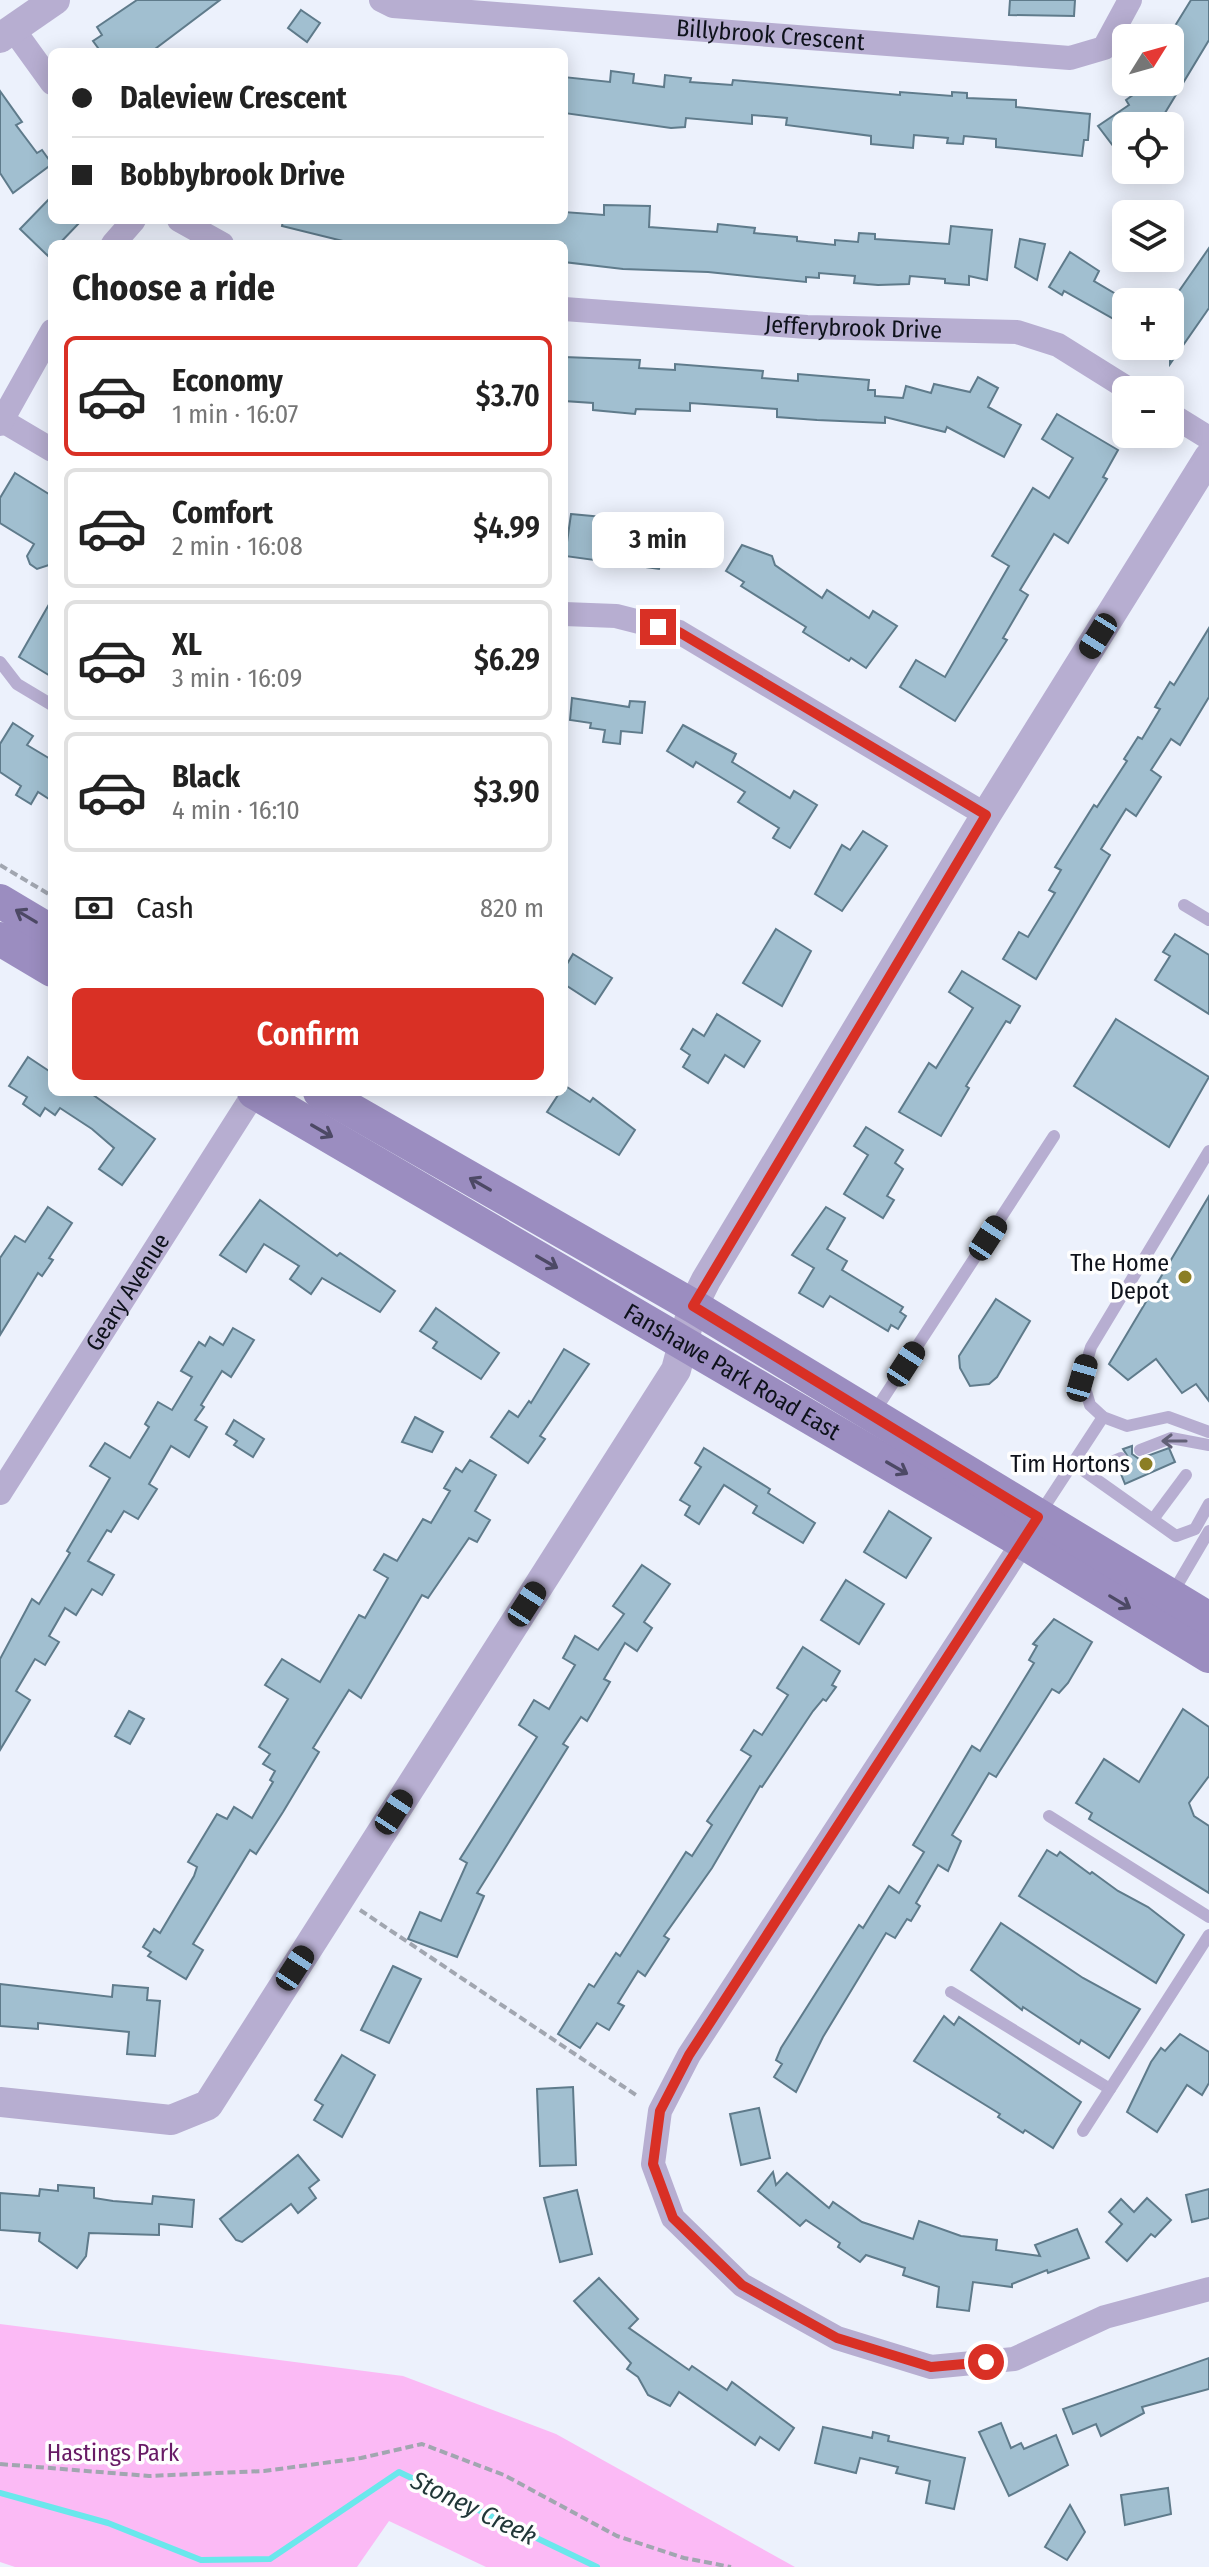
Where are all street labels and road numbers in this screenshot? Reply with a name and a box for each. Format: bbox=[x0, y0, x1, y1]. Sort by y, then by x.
street label: Billybrook Crescent bbox=[675, 14, 866, 56]
street label: Jefferybrook Drive bbox=[764, 310, 942, 344]
street label: Geary Avenue bbox=[80, 1228, 175, 1356]
street label: Fanshawe Park Road East bbox=[619, 1298, 845, 1446]

